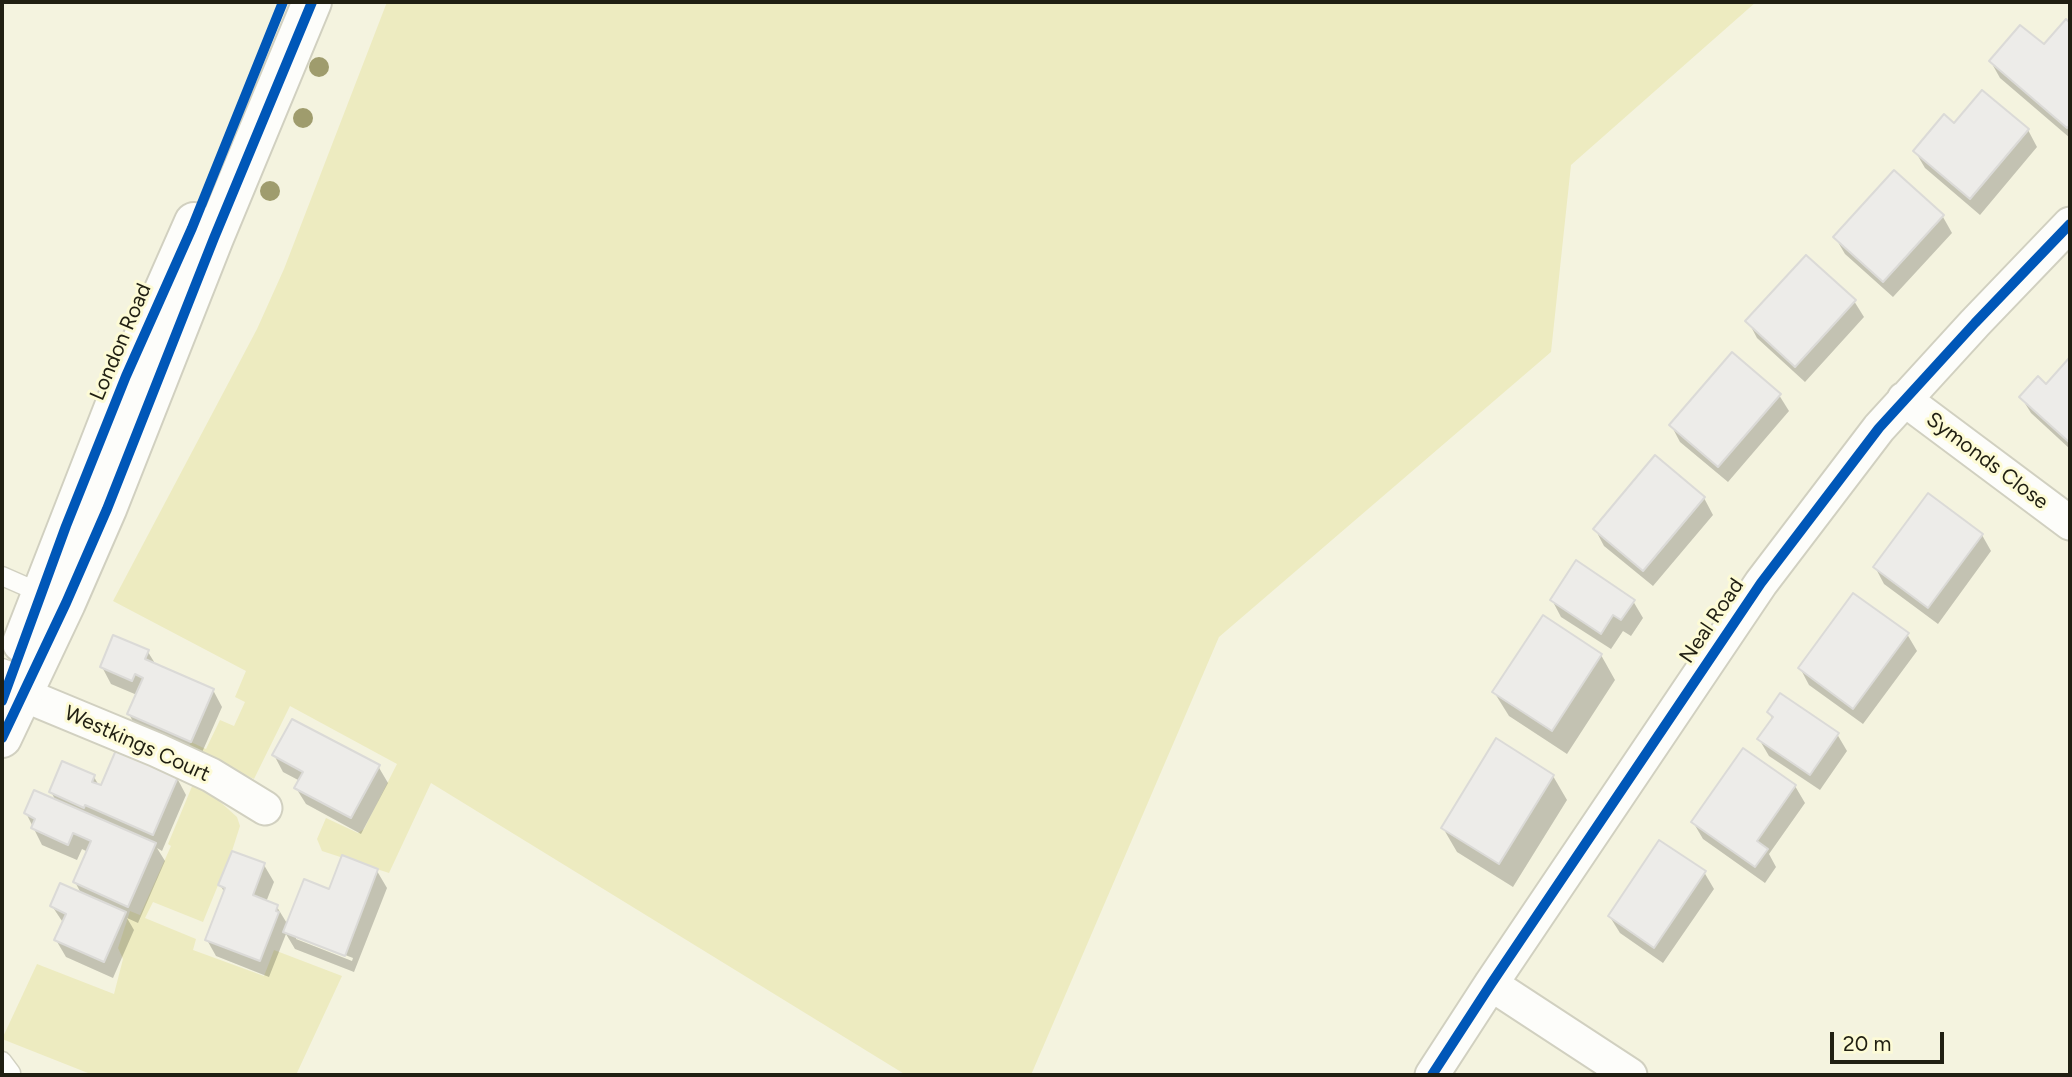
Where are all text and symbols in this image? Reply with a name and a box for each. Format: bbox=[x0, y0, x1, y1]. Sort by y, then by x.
street label: London Road bbox=[85, 280, 157, 404]
street label: Symonds Close bbox=[1921, 407, 2053, 515]
street label: Neal Road bbox=[1675, 574, 1749, 668]
street label: Westkings Court bbox=[60, 701, 214, 787]
scale bar bbox=[1834, 1018, 1948, 1062]
text: 20 m bbox=[1843, 1031, 1891, 1056]

